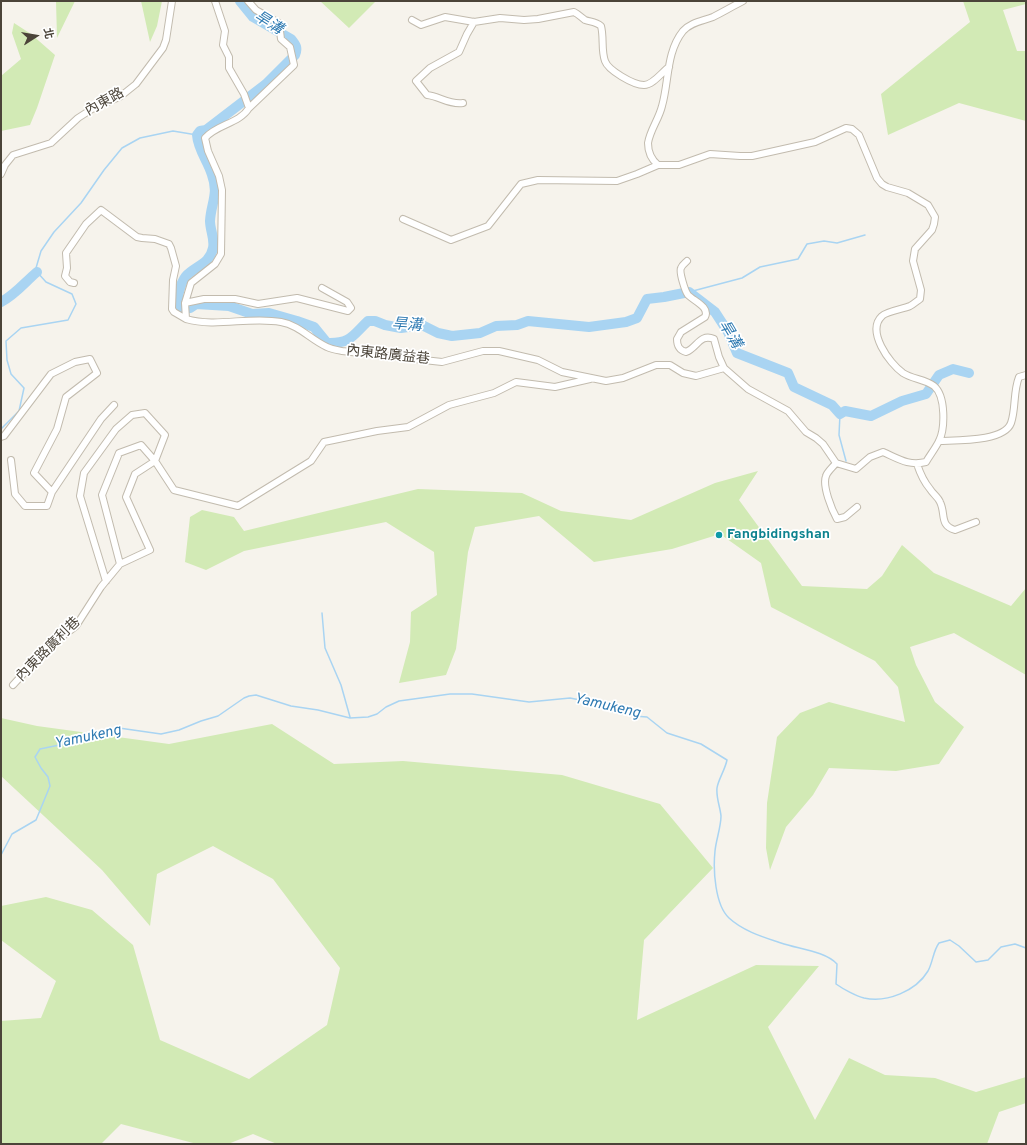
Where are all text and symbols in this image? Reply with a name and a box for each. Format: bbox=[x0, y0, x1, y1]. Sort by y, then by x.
water label: 旱溝 bbox=[251, 8, 285, 40]
north arrow bbox=[16, 16, 56, 56]
text: 北 bbox=[40, 27, 56, 40]
street label: 內東路 bbox=[83, 85, 127, 121]
water label: 旱溝 bbox=[391, 316, 423, 336]
water label: 旱溝 bbox=[714, 318, 744, 352]
street label: 內東路廣益巷 bbox=[345, 343, 431, 369]
place label: Fangbidingshan bbox=[727, 527, 830, 543]
marker: Fangbidingshan bbox=[714, 530, 724, 540]
street label: 內東路廣利巷 bbox=[13, 614, 85, 686]
water label: Yamukeng bbox=[572, 691, 642, 723]
water label: Yamukeng bbox=[53, 722, 123, 754]

